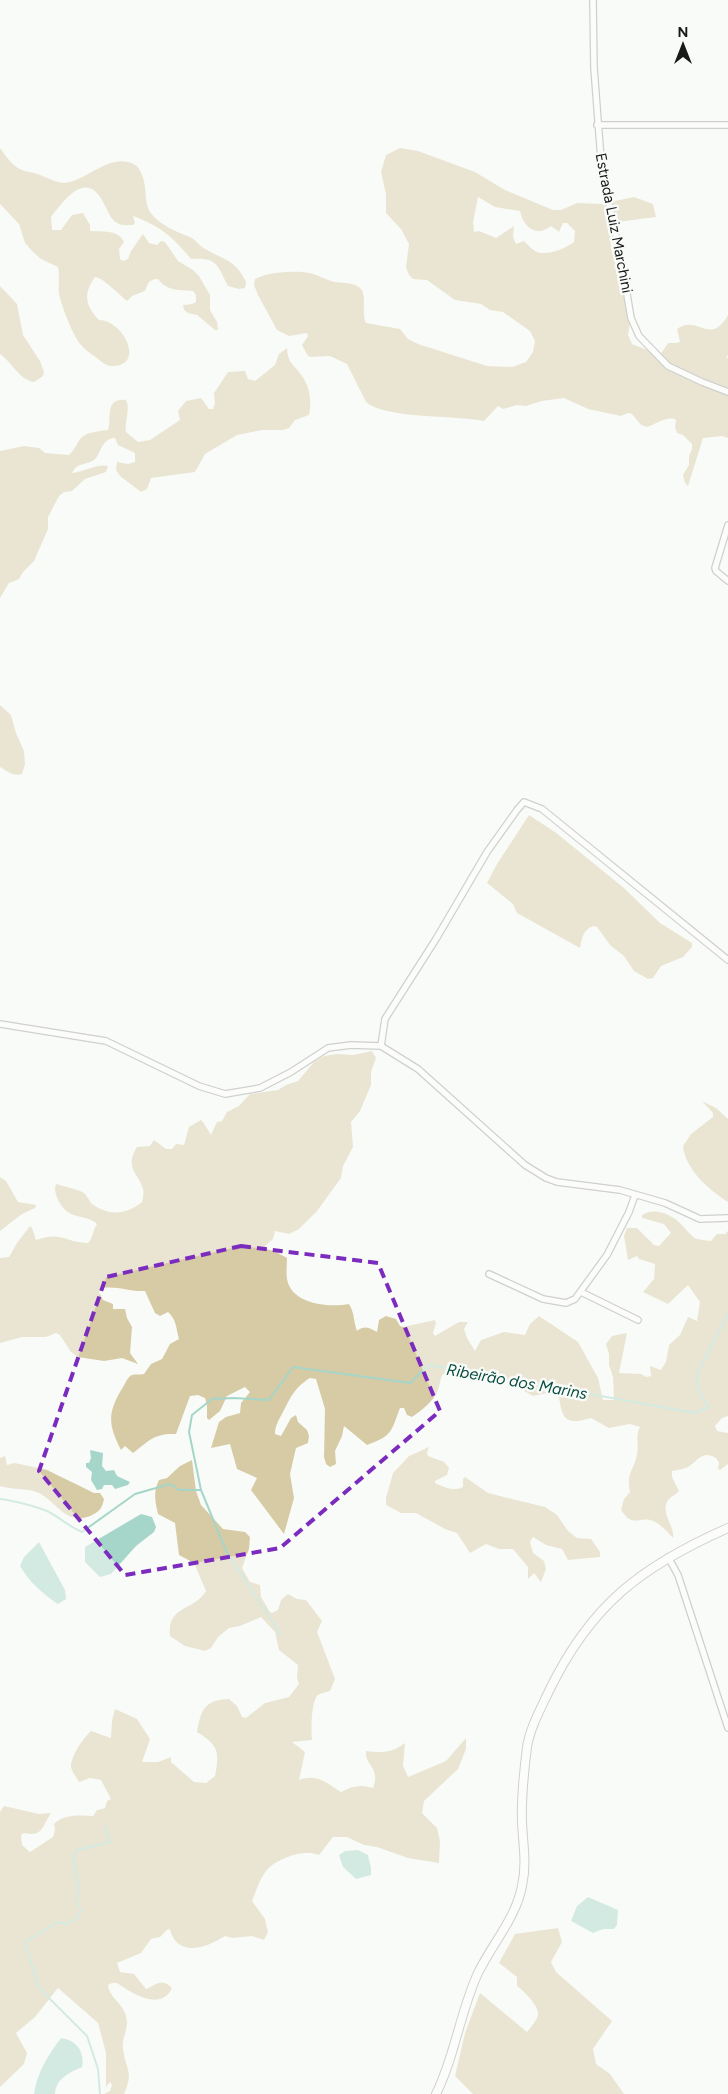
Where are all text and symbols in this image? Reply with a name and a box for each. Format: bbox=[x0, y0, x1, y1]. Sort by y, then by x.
north arrow bbox=[658, 20, 708, 70]
text: N bbox=[678, 24, 688, 41]
street label: Estrada Luiz Marchini bbox=[592, 151, 636, 295]
water label: Ribeirão dos Marins bbox=[445, 1360, 589, 1403]

